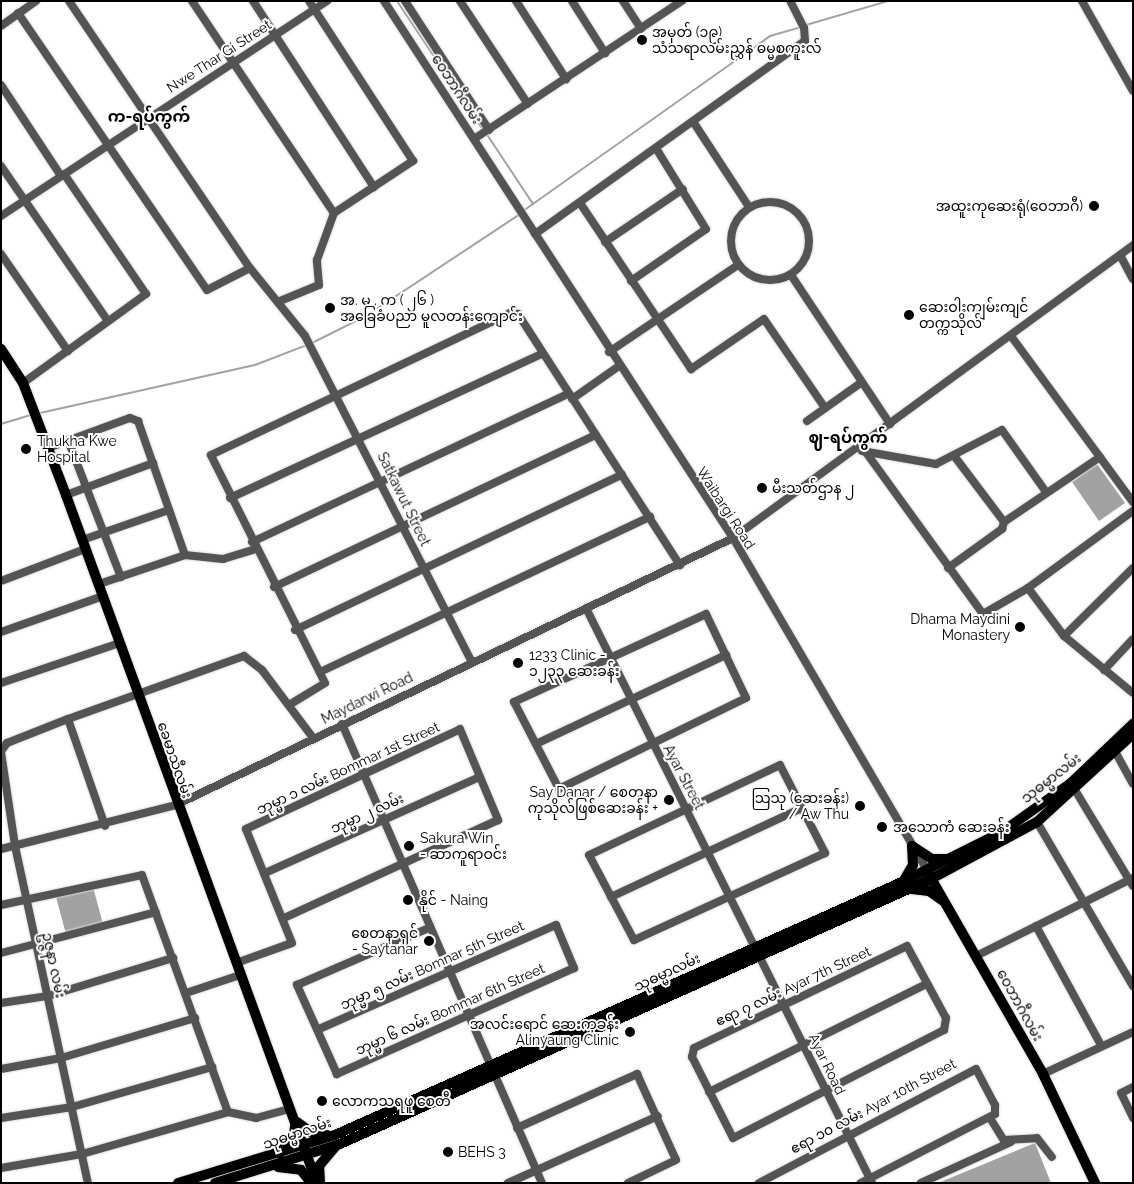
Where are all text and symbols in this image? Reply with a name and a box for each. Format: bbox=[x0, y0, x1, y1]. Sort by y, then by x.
street label: Nwe Thar Gi Street bbox=[163, 16, 275, 96]
place label: အမှတ် (၁၉) သံသရာလမ်းညွှန် ဓမ္မစကူးလ် bbox=[652, 24, 821, 56]
marker: အမှတ် (၁၉) သံသရာလမ်းညွှန် ဓမ္မစကူးလ် bbox=[636, 34, 648, 46]
street label: ဝေဘာဂီလမ်း bbox=[428, 51, 486, 127]
district label: က-ရပ်ကွက် bbox=[108, 107, 190, 127]
place label: အထူးကုဆေးရုံ(ဝေဘာဂီ) bbox=[936, 198, 1083, 214]
marker: အထူးကုဆေးရုံ(ဝေဘာဂီ) bbox=[1087, 199, 1101, 213]
place label: အ. မ . က ( ၂၆ ) အခြေခံပညာ မူလတန်းကျောင်း bbox=[340, 292, 523, 324]
place label: ဆေးဝါးကျွမ်းကျင် တက္ကသိုလ် bbox=[919, 299, 1028, 332]
marker: အ. မ . က ( ၂၆ ) အခြေခံပညာ မူလတန်းကျောင်း bbox=[324, 302, 336, 314]
marker: ဆေးဝါးကျွမ်းကျင် တက္ကသိုလ် bbox=[903, 309, 915, 321]
district label: ဈ-ရပ်ကွက် bbox=[808, 428, 888, 448]
place label: Thukha Kwe Hospital bbox=[37, 433, 117, 466]
marker: Thukha Kwe Hospital bbox=[19, 442, 33, 456]
street label: Satkawut Street bbox=[374, 449, 434, 549]
street label: Waibargi Road bbox=[693, 464, 759, 552]
place label: မီးသတ်ဌာန ၂ bbox=[772, 480, 854, 496]
marker: မီးသတ်ဌာန ၂ bbox=[756, 482, 768, 494]
place label: Dhama Maydini Monastery bbox=[910, 611, 1010, 644]
marker: Dhama Maydini Monastery bbox=[1014, 621, 1026, 633]
place label: 1233 Clinic - ၁၂၃၃ ဆေးခန်း bbox=[529, 647, 620, 680]
marker: 1233 Clinic - ၁၂၃၃ ဆေးခန်း bbox=[511, 656, 525, 670]
street label: Maydarwi Road bbox=[318, 669, 416, 727]
street label: ဘုမ္မာ ၁ လမ်း Bommar 1st Street bbox=[254, 718, 442, 818]
street label: ခေမာသီလမ်း bbox=[154, 720, 196, 800]
street label: Ayar Street bbox=[660, 742, 708, 812]
street label: သုဓမ္မာလမ်း bbox=[1018, 749, 1084, 807]
place label: Say Danar / စေတနာ ကုသိုလ်ဖြစ်ဆေးခန်း + bbox=[528, 784, 658, 816]
street label: ဘုမ္မာ ၂ လမ်း bbox=[328, 789, 406, 837]
place label: သြသု (ဆေးခန်း) / Aw Thu bbox=[752, 790, 849, 822]
marker: Say Danar / စေတနာ ကုသိုလ်ဖြစ်ဆေးခန်း + bbox=[662, 793, 676, 807]
marker: သြသု (ဆေးခန်း) / Aw Thu bbox=[853, 799, 867, 813]
place label: အသောကံ ဆေးခန်း bbox=[893, 819, 1010, 835]
marker: အသောကံ ဆေးခန်း bbox=[875, 820, 889, 834]
place label: Sakura Win - ဆာကူရာဝင်း bbox=[420, 830, 507, 862]
marker: Sakura Win - ဆာကူရာဝင်း bbox=[402, 839, 416, 853]
place label: နိုင် - Naing bbox=[419, 892, 488, 908]
marker: နိုင် - Naing bbox=[401, 893, 415, 907]
street label: ဘုမ္မာ ၅ လမ်း Bomnar 5th Street bbox=[337, 917, 527, 1013]
place label: စေတနာရှင် - Saytanar bbox=[351, 925, 418, 958]
street label: ဥဇ္ဇနာ လမ်း bbox=[39, 931, 69, 999]
marker: စေတနာရှင် - Saytanar bbox=[422, 934, 436, 948]
street label: ဧရာ ၇ လမ်း Ayar 7th Street bbox=[712, 942, 874, 1030]
street label: သုဓမ္မာလမ်း bbox=[631, 949, 703, 995]
street label: ဘုမ္မာ ၆ လမ်း Bommar 6th Street bbox=[353, 960, 547, 1058]
street label: ဝေဘာဂီလမ်း bbox=[993, 966, 1047, 1044]
place label: အလင်းရောင် ဆေးကုခန်း Alinyaung Clinic bbox=[470, 1016, 619, 1048]
marker: အလင်းရောင် ဆေးကုခန်း Alinyaung Clinic bbox=[623, 1025, 637, 1039]
street label: Ayar Road bbox=[805, 1031, 849, 1097]
street label: ဧရာ ၁၀ လမ်း Ayar 10th Street bbox=[787, 1055, 959, 1157]
place label: လောကသရဖူ စေတီ bbox=[332, 1093, 451, 1109]
marker: လောကသရဖူ စေတီ bbox=[316, 1095, 328, 1107]
street label: သုဓမ္မာလမ်း bbox=[261, 1113, 333, 1153]
place label: BEHS 3 bbox=[458, 1144, 506, 1160]
marker: BEHS 3 bbox=[442, 1146, 454, 1158]

